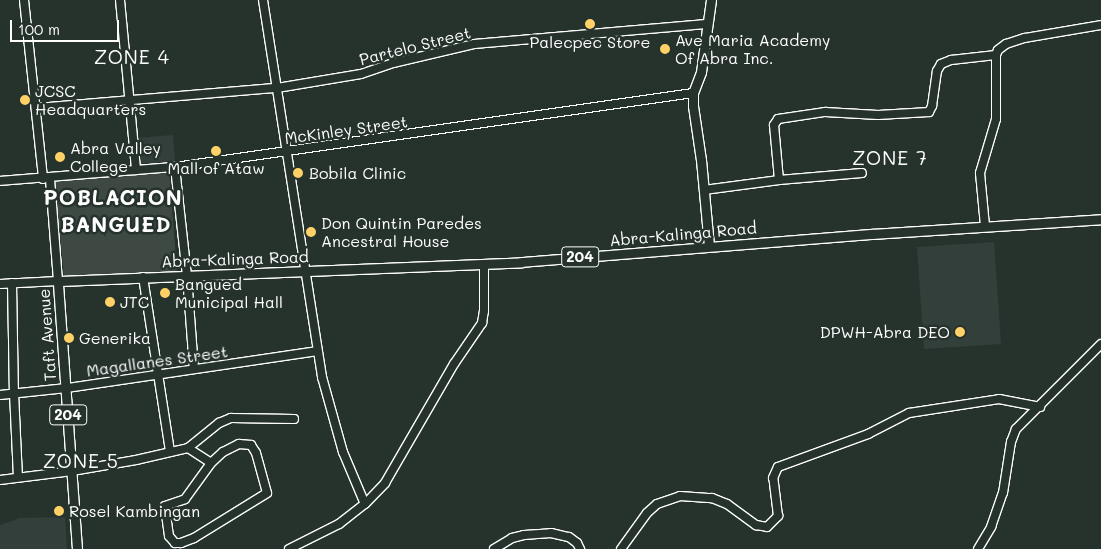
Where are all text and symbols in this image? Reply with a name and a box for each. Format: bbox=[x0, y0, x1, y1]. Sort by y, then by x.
scale bar bbox=[12, 10, 121, 42]
marker: Palecpec Store bbox=[584, 18, 596, 30]
text: 100 m bbox=[18, 19, 60, 39]
street label: Partelo Street bbox=[357, 23, 473, 69]
place label: Ave Maria Academy Of Abra Inc. bbox=[675, 30, 830, 68]
place label: Palecpec Store bbox=[530, 32, 650, 52]
marker: Ave Maria Academy Of Abra Inc. bbox=[659, 43, 671, 55]
district label: ZONE 4 bbox=[93, 46, 171, 68]
place label: JCSC Headquarters bbox=[35, 81, 146, 119]
marker: JCSC Headquarters bbox=[19, 94, 31, 106]
street label: McKinley Street bbox=[283, 112, 409, 148]
place label: Abra Valley College bbox=[70, 138, 161, 176]
marker: Mall of Ataw bbox=[210, 145, 222, 157]
district label: ZONE 7 bbox=[852, 147, 928, 169]
marker: Abra Valley College bbox=[54, 151, 66, 163]
place label: Mall of Ataw bbox=[167, 158, 265, 178]
place label: Bobila Clinic bbox=[309, 163, 406, 183]
marker: Bobila Clinic bbox=[291, 166, 305, 180]
district label: POBLACION bbox=[42, 184, 184, 210]
district label: BANGUED bbox=[60, 211, 172, 237]
place label: Don Quintin Paredes Ancestral House bbox=[321, 213, 482, 251]
street label: Abra-Kalinga Road bbox=[609, 218, 757, 250]
marker: Don Quintin Paredes Ancestral House bbox=[305, 226, 317, 238]
road number: 204 bbox=[560, 244, 600, 270]
street label: Abra-Kalinga Road bbox=[161, 247, 309, 271]
place label: Bangued Municipal Hall bbox=[175, 274, 283, 312]
marker: Bangued Municipal Hall bbox=[159, 287, 171, 299]
street label: Taft Avenue bbox=[34, 288, 60, 382]
place label: JTC bbox=[120, 292, 149, 312]
marker: JTC bbox=[104, 296, 116, 308]
place label: DPWH-Abra DEO bbox=[820, 322, 950, 342]
marker: DPWH-Abra DEO bbox=[954, 326, 966, 338]
place label: Generika bbox=[79, 328, 151, 348]
marker: Generika bbox=[63, 332, 75, 344]
street label: Magallanes Street bbox=[85, 342, 229, 380]
road number: 204 bbox=[48, 402, 88, 428]
district label: ZONE 5 bbox=[42, 450, 120, 472]
place label: Rosel Kambingan bbox=[69, 501, 200, 521]
marker: Rosel Kambingan bbox=[53, 505, 65, 517]

